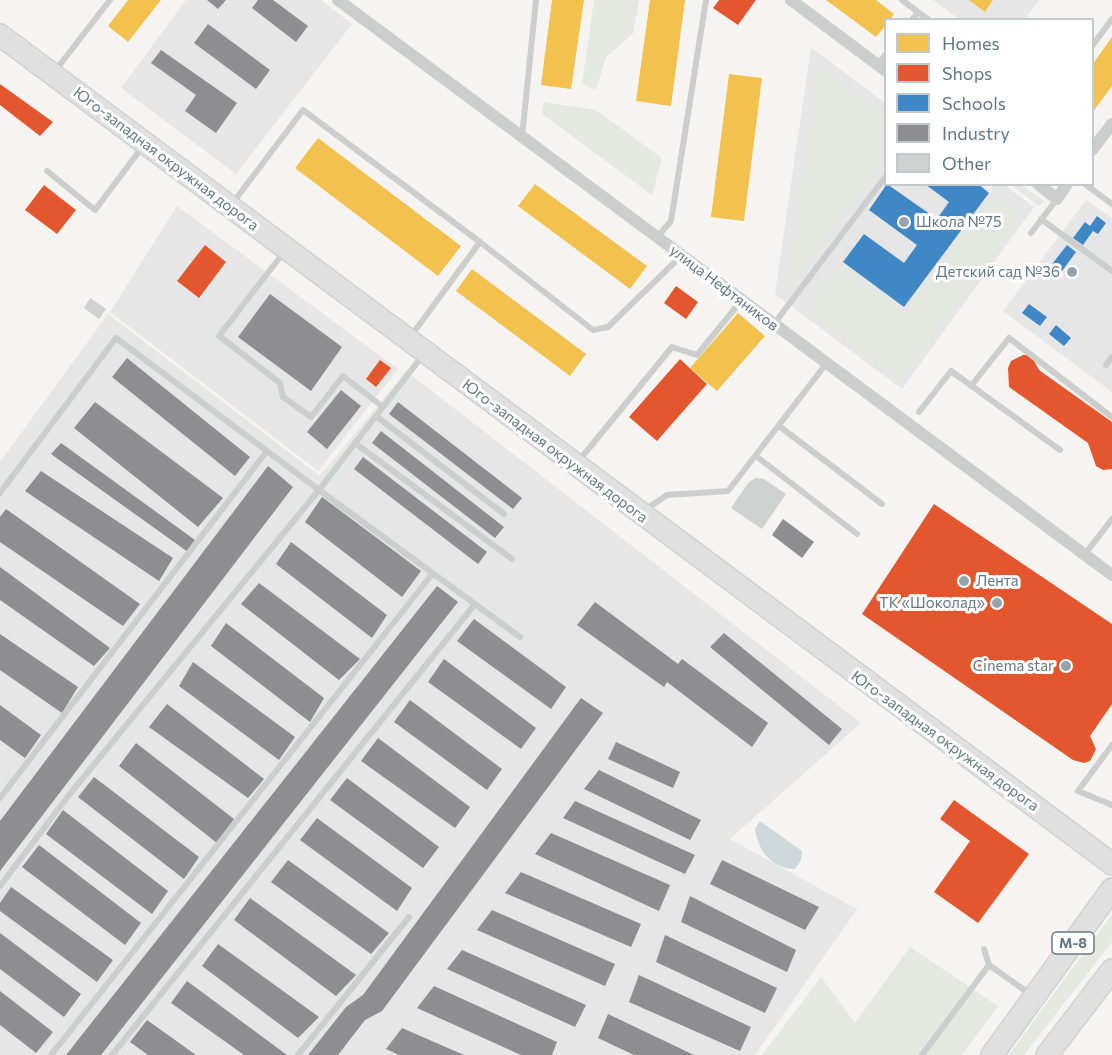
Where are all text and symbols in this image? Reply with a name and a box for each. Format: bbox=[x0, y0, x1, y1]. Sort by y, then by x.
legend bbox=[884, 18, 1094, 186]
text: Homes bbox=[942, 32, 1000, 54]
text: Shops bbox=[942, 62, 992, 84]
street label: Юго-западная окружная дорога bbox=[70, 83, 262, 235]
text: Schools bbox=[942, 92, 1006, 114]
text: Industry bbox=[942, 122, 1010, 144]
text: Other bbox=[942, 152, 991, 174]
place label: Школа №75 bbox=[916, 213, 1002, 231]
marker: Школа №75 bbox=[897, 215, 911, 229]
street label: улица Нефтяников bbox=[666, 241, 782, 335]
place label: Детский сад №36 bbox=[936, 263, 1060, 281]
marker: Детский сад №36 bbox=[1065, 265, 1079, 279]
street label: Юго-западная окружная дорога bbox=[459, 375, 651, 527]
place label: Лента bbox=[976, 572, 1019, 590]
marker: Лента bbox=[957, 574, 971, 588]
place label: ТК «Шоколад» bbox=[879, 594, 985, 612]
marker: ТК «Шоколад» bbox=[990, 596, 1004, 610]
place label: Cinema star bbox=[973, 657, 1054, 675]
marker: Cinema star bbox=[1059, 659, 1073, 673]
street label: Юго-западная окружная дорога bbox=[848, 667, 1042, 815]
road number: М-8 bbox=[1052, 932, 1094, 954]

